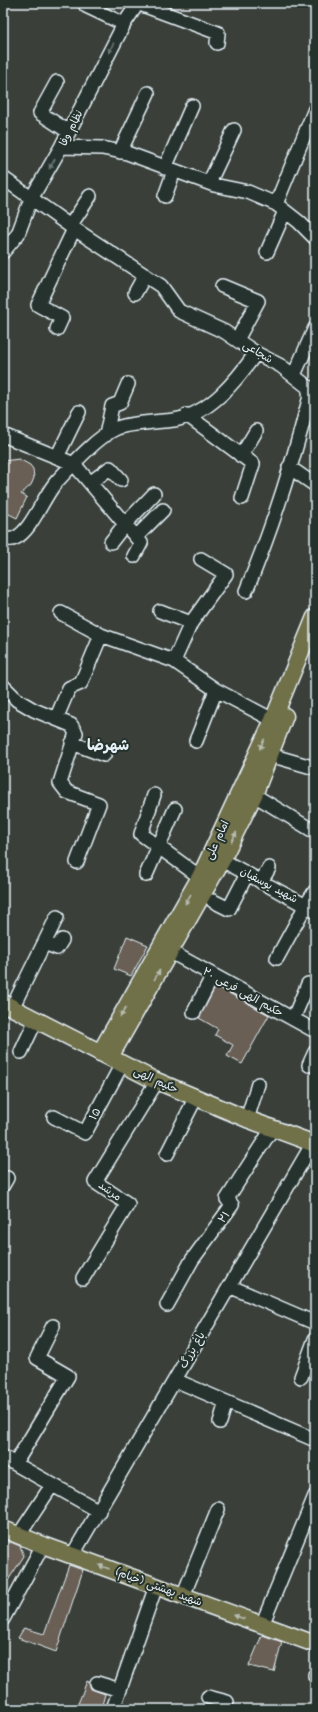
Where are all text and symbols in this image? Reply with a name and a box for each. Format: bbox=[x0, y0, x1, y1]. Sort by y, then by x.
one-way arrow bbox=[108, 43, 115, 54]
street label: نظام وفا bbox=[56, 108, 87, 149]
one-way arrow bbox=[48, 158, 55, 170]
street label: شجاعی bbox=[240, 337, 276, 367]
district label: شهرضا bbox=[87, 735, 129, 756]
one-way arrow bbox=[259, 738, 265, 749]
street label: امام علی bbox=[201, 818, 234, 862]
one-way arrow bbox=[230, 831, 237, 843]
street label: شهید یوسفیان bbox=[238, 864, 300, 906]
one-way arrow bbox=[184, 893, 191, 905]
street label: حکیم الهی فرعی ۲۰ bbox=[200, 964, 286, 1021]
one-way arrow bbox=[154, 969, 161, 981]
one-way arrow bbox=[120, 1006, 126, 1018]
street label: حکیم الهی bbox=[131, 1063, 181, 1098]
street label: ۱۵ bbox=[86, 1105, 104, 1123]
street label: مرشد bbox=[95, 1178, 125, 1204]
street label: ۲۱ bbox=[215, 1208, 233, 1226]
street label: باغ بزرگ bbox=[175, 1329, 209, 1372]
one-way arrow bbox=[97, 1564, 109, 1570]
street label: شهید بهشتی (خیام) bbox=[113, 1564, 204, 1611]
one-way arrow bbox=[232, 1613, 244, 1619]

